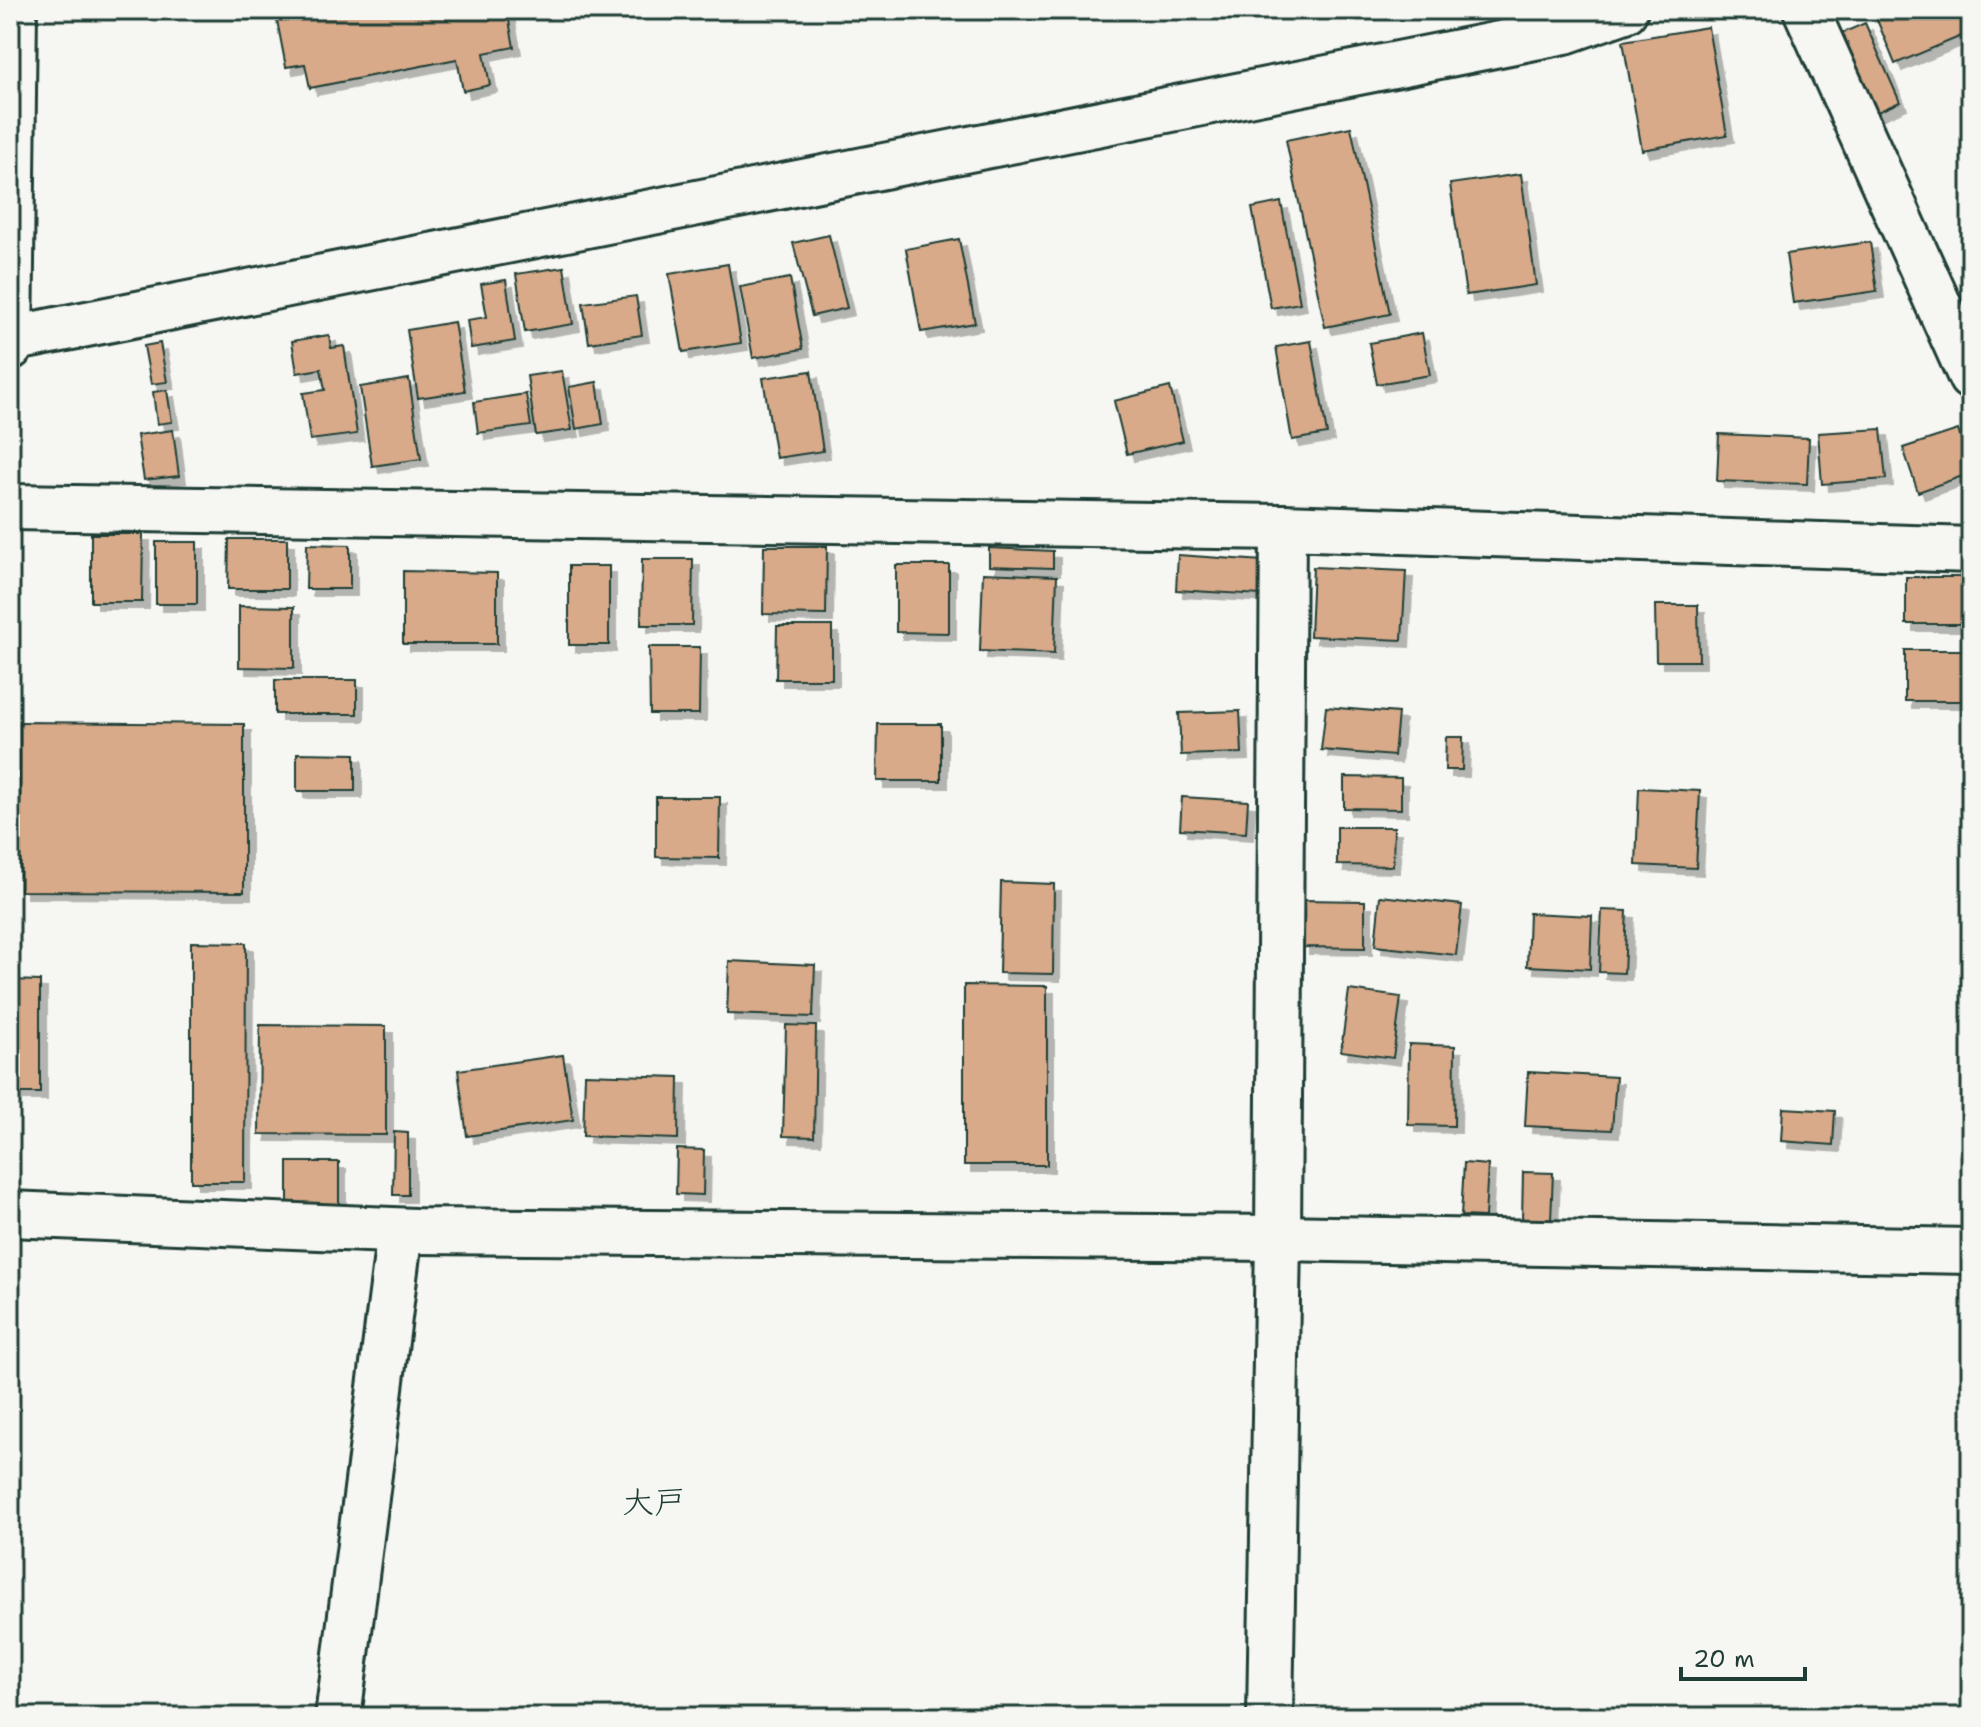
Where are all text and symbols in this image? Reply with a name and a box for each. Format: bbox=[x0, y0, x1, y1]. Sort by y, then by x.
district label: 大戸 bbox=[622, 1480, 686, 1523]
scale bar bbox=[1681, 1631, 1805, 1681]
text: 20 m bbox=[1693, 1643, 1755, 1675]

